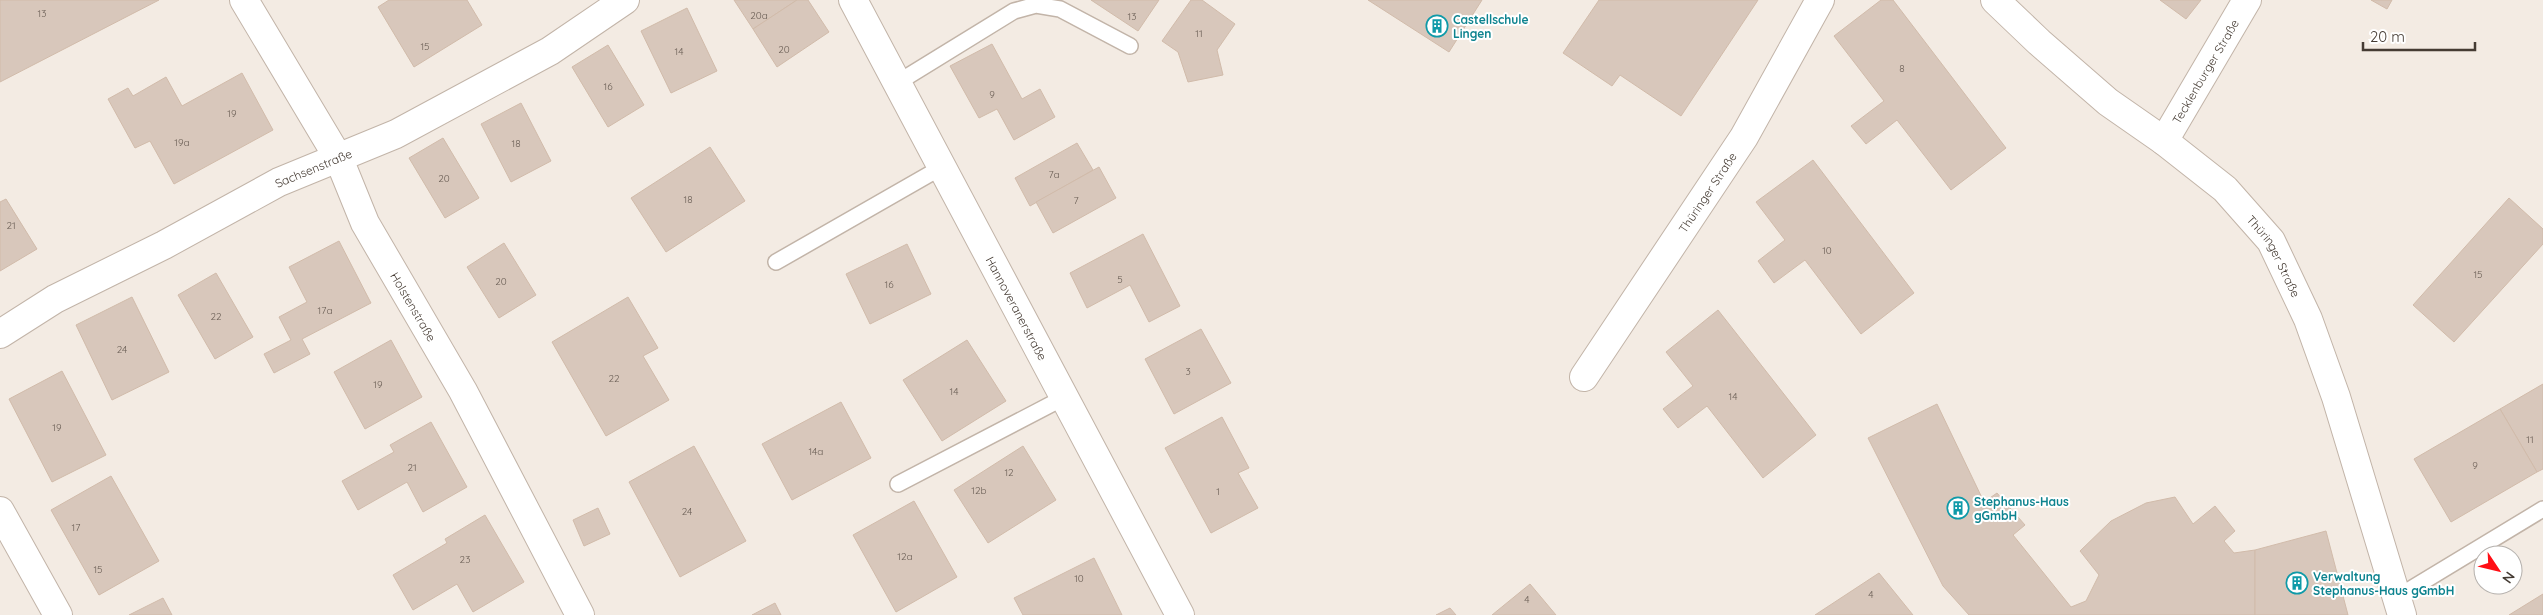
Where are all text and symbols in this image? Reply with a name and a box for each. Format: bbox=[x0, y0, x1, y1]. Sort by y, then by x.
house number: 13 bbox=[38, 7, 46, 20]
house number: 20a bbox=[750, 9, 768, 22]
house number: 13 bbox=[1128, 10, 1136, 23]
place label: Castellschule Lingen bbox=[1453, 12, 1529, 41]
building icon: Castellschule Lingen bbox=[1425, 14, 1449, 38]
street label: Tecklenburger Straße bbox=[2169, 16, 2242, 126]
scale bar bbox=[2363, 20, 2476, 52]
house number: 11 bbox=[1195, 27, 1203, 40]
text: 20 m bbox=[2370, 27, 2405, 46]
house number: 15 bbox=[420, 40, 430, 53]
house number: 20 bbox=[778, 43, 790, 56]
house number: 14 bbox=[675, 45, 683, 58]
house number: 8 bbox=[1899, 62, 1905, 75]
house number: 16 bbox=[603, 80, 613, 93]
house number: 9 bbox=[989, 88, 995, 101]
house number: 19 bbox=[227, 107, 237, 120]
house number: 19a bbox=[174, 136, 190, 149]
house number: 18 bbox=[511, 137, 521, 150]
street label: Sachsenstraße bbox=[272, 145, 354, 190]
street label: Thüringer Straße bbox=[1675, 149, 1739, 235]
house number: 7a bbox=[1048, 168, 1060, 181]
house number: 20 bbox=[438, 172, 450, 185]
house number: 18 bbox=[683, 193, 693, 206]
house number: 7 bbox=[1073, 194, 1079, 207]
street label: Thüringer Straße bbox=[2244, 212, 2304, 300]
house number: 21 bbox=[6, 219, 16, 232]
house number: 10 bbox=[1822, 244, 1832, 257]
street label: Hannoveranerstraße bbox=[983, 254, 1051, 363]
house number: 15 bbox=[2473, 268, 2483, 281]
street label: Holstenstraße bbox=[388, 269, 440, 344]
house number: 5 bbox=[1117, 273, 1123, 286]
house number: 20 bbox=[495, 275, 507, 288]
house number: 16 bbox=[884, 278, 894, 291]
house number: 17a bbox=[318, 304, 332, 317]
house number: 22 bbox=[210, 310, 222, 323]
house number: 24 bbox=[117, 343, 127, 356]
house number: 3 bbox=[1185, 365, 1191, 378]
house number: 22 bbox=[608, 372, 620, 385]
house number: 19 bbox=[373, 378, 383, 391]
house number: 14 bbox=[950, 385, 958, 398]
house number: 14 bbox=[1729, 390, 1737, 403]
house number: 19 bbox=[52, 421, 62, 434]
house number: 11 bbox=[2526, 433, 2534, 446]
house number: 14a bbox=[809, 445, 823, 458]
house number: 9 bbox=[2472, 459, 2478, 472]
house number: 21 bbox=[407, 461, 417, 474]
house number: 12 bbox=[1004, 466, 1014, 479]
house number: 12b bbox=[971, 484, 987, 497]
house number: 1 bbox=[1216, 485, 1220, 498]
place label: Stephanus-Haus gGmbH bbox=[1974, 494, 2069, 523]
building icon: Stephanus-Haus gGmbH bbox=[1946, 496, 1970, 520]
house number: 24 bbox=[682, 505, 692, 518]
house number: 17 bbox=[72, 521, 80, 534]
north arrow bbox=[2473, 545, 2523, 595]
house number: 12a bbox=[897, 550, 913, 563]
house number: 23 bbox=[460, 553, 470, 566]
house number: 15 bbox=[93, 563, 103, 576]
text: N bbox=[2498, 568, 2519, 587]
place label: Verwaltung Stephanus-Haus gGmbH bbox=[2313, 569, 2454, 598]
building icon: Verwaltung Stephanus-Haus gGmbH bbox=[2285, 571, 2309, 595]
house number: 10 bbox=[1074, 572, 1084, 585]
house number: 4 bbox=[1868, 588, 1874, 601]
house number: 4 bbox=[1524, 593, 1530, 606]

